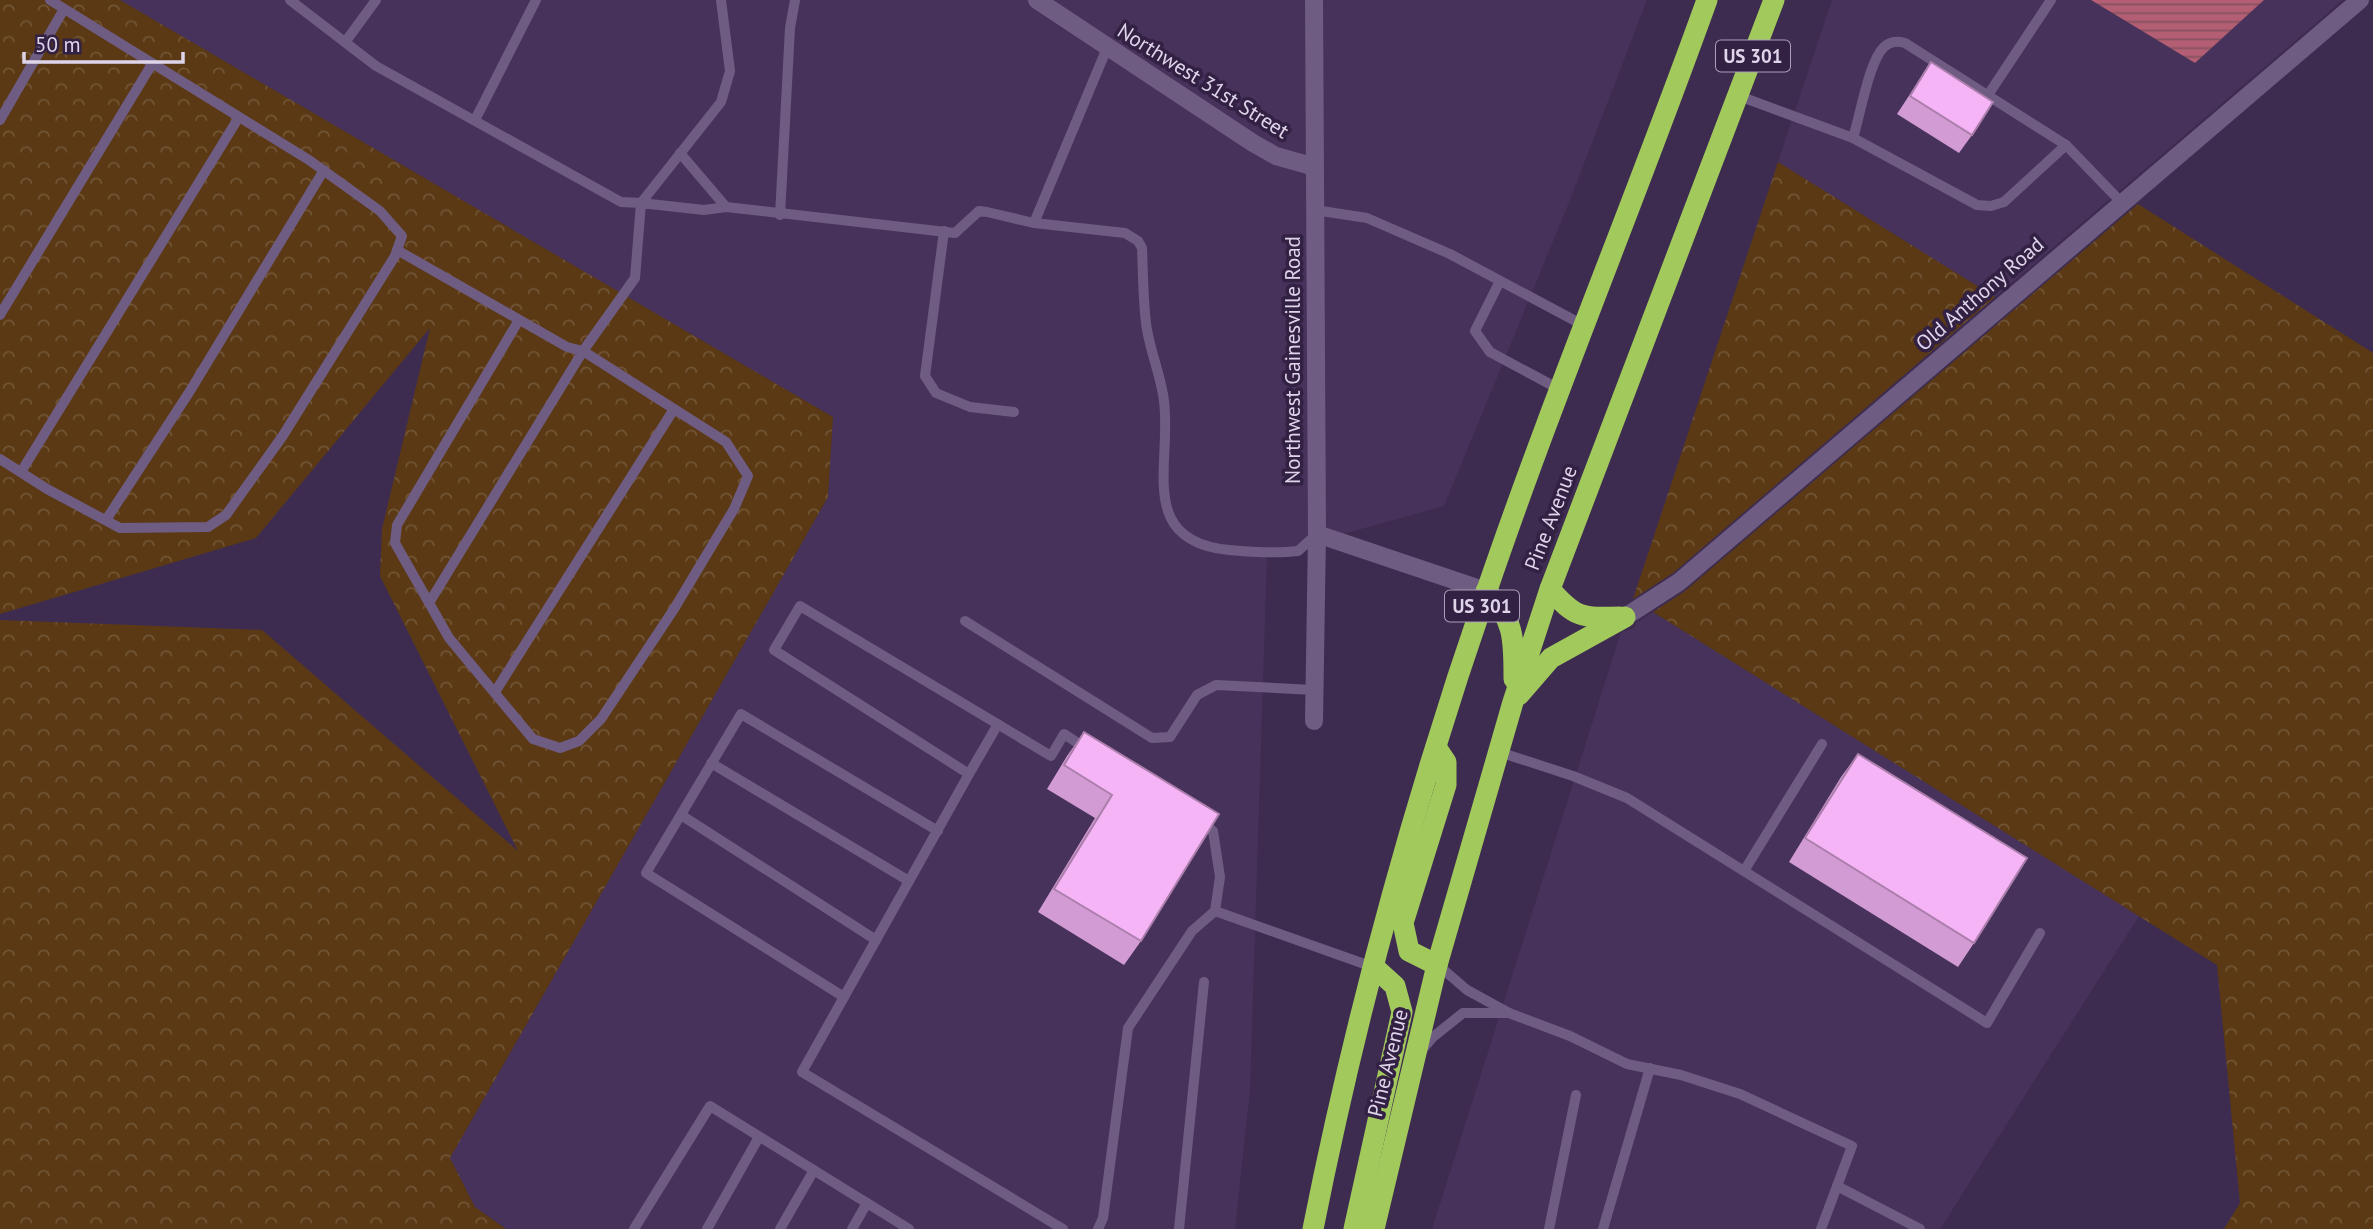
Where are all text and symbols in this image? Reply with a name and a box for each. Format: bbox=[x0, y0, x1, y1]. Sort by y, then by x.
street label: Northwest 31st Street bbox=[1112, 17, 1294, 144]
scale bar bbox=[24, 21, 184, 65]
text: 50 m bbox=[35, 31, 81, 58]
road number: US 301 bbox=[1716, 40, 1790, 72]
street label: Old Anthony Road bbox=[1910, 231, 2049, 357]
street label: Northwest Gainesville Road bbox=[1279, 236, 1306, 484]
street label: Pine Avenue bbox=[1518, 462, 1583, 574]
road number: US 301 bbox=[1445, 590, 1519, 622]
street label: Pine Avenue bbox=[1361, 1006, 1414, 1120]

